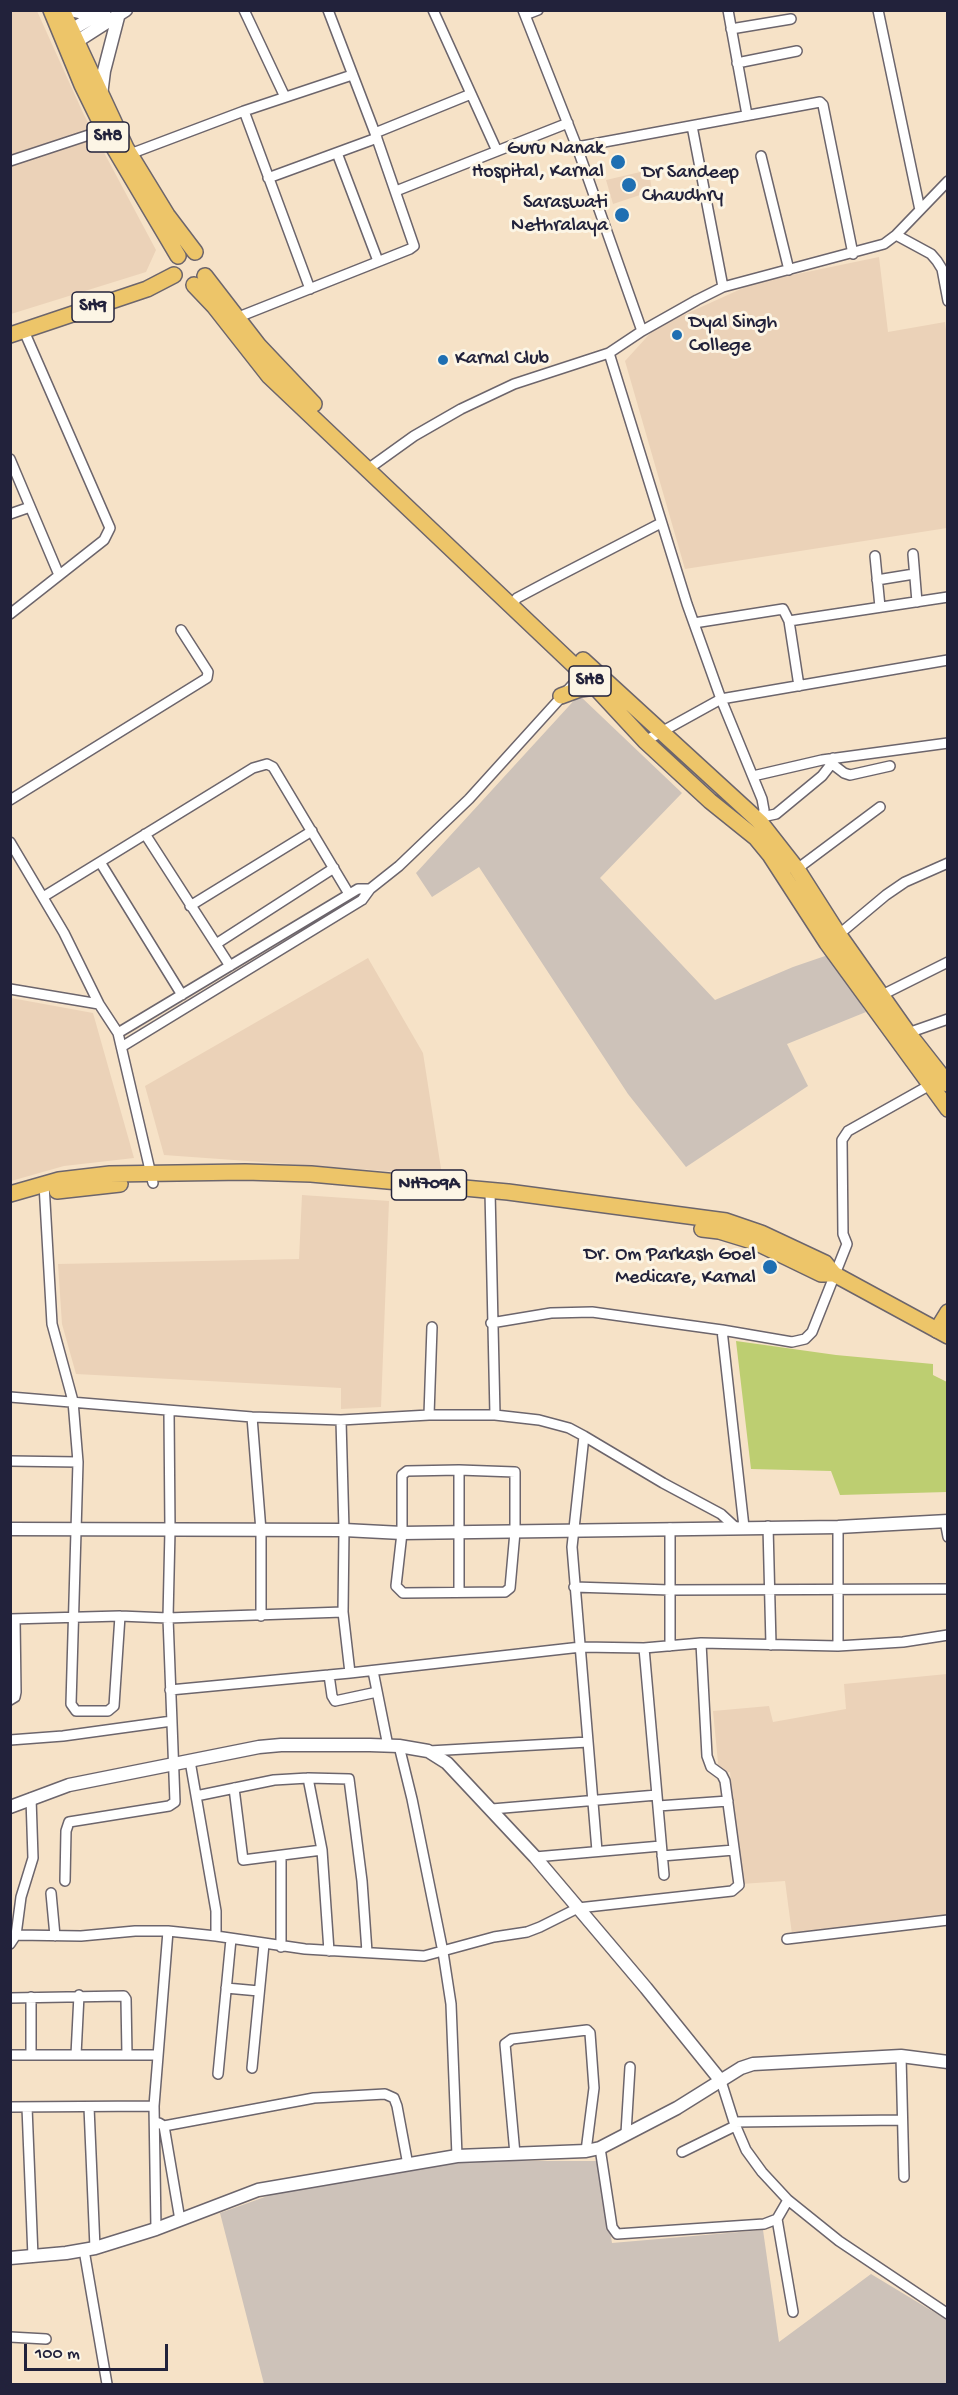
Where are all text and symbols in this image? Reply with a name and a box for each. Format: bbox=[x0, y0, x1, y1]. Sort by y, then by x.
road number: SH8 bbox=[87, 122, 129, 152]
place label: Guru Nanak Hospital, Karnal bbox=[472, 138, 604, 185]
marker: Guru Nanak Hospital, Karnal bbox=[609, 153, 627, 171]
place label: Dr Sandeep Chaudhry bbox=[642, 162, 739, 209]
marker: Dr Sandeep Chaudhry bbox=[620, 176, 638, 194]
place label: Saraswati Nethralaya bbox=[511, 192, 608, 239]
marker: Saraswati Nethralaya bbox=[613, 206, 631, 224]
road number: SH9 bbox=[72, 292, 114, 322]
place label: Dyal Singh College bbox=[689, 312, 777, 359]
marker: Dyal Singh College bbox=[670, 328, 684, 342]
place label: Karnal Club bbox=[455, 348, 549, 372]
marker: Karnal Club bbox=[436, 353, 450, 367]
road number: SH8 bbox=[569, 666, 611, 696]
road number: NH709A bbox=[392, 1170, 466, 1200]
place label: Dr. Om Parkash Goel Medicare, Karnal bbox=[584, 1244, 756, 1291]
marker: Dr. Om Parkash Goel Medicare, Karnal bbox=[761, 1258, 779, 1276]
scale bar bbox=[27, 2332, 171, 2370]
text: 100 m bbox=[35, 2344, 80, 2365]

